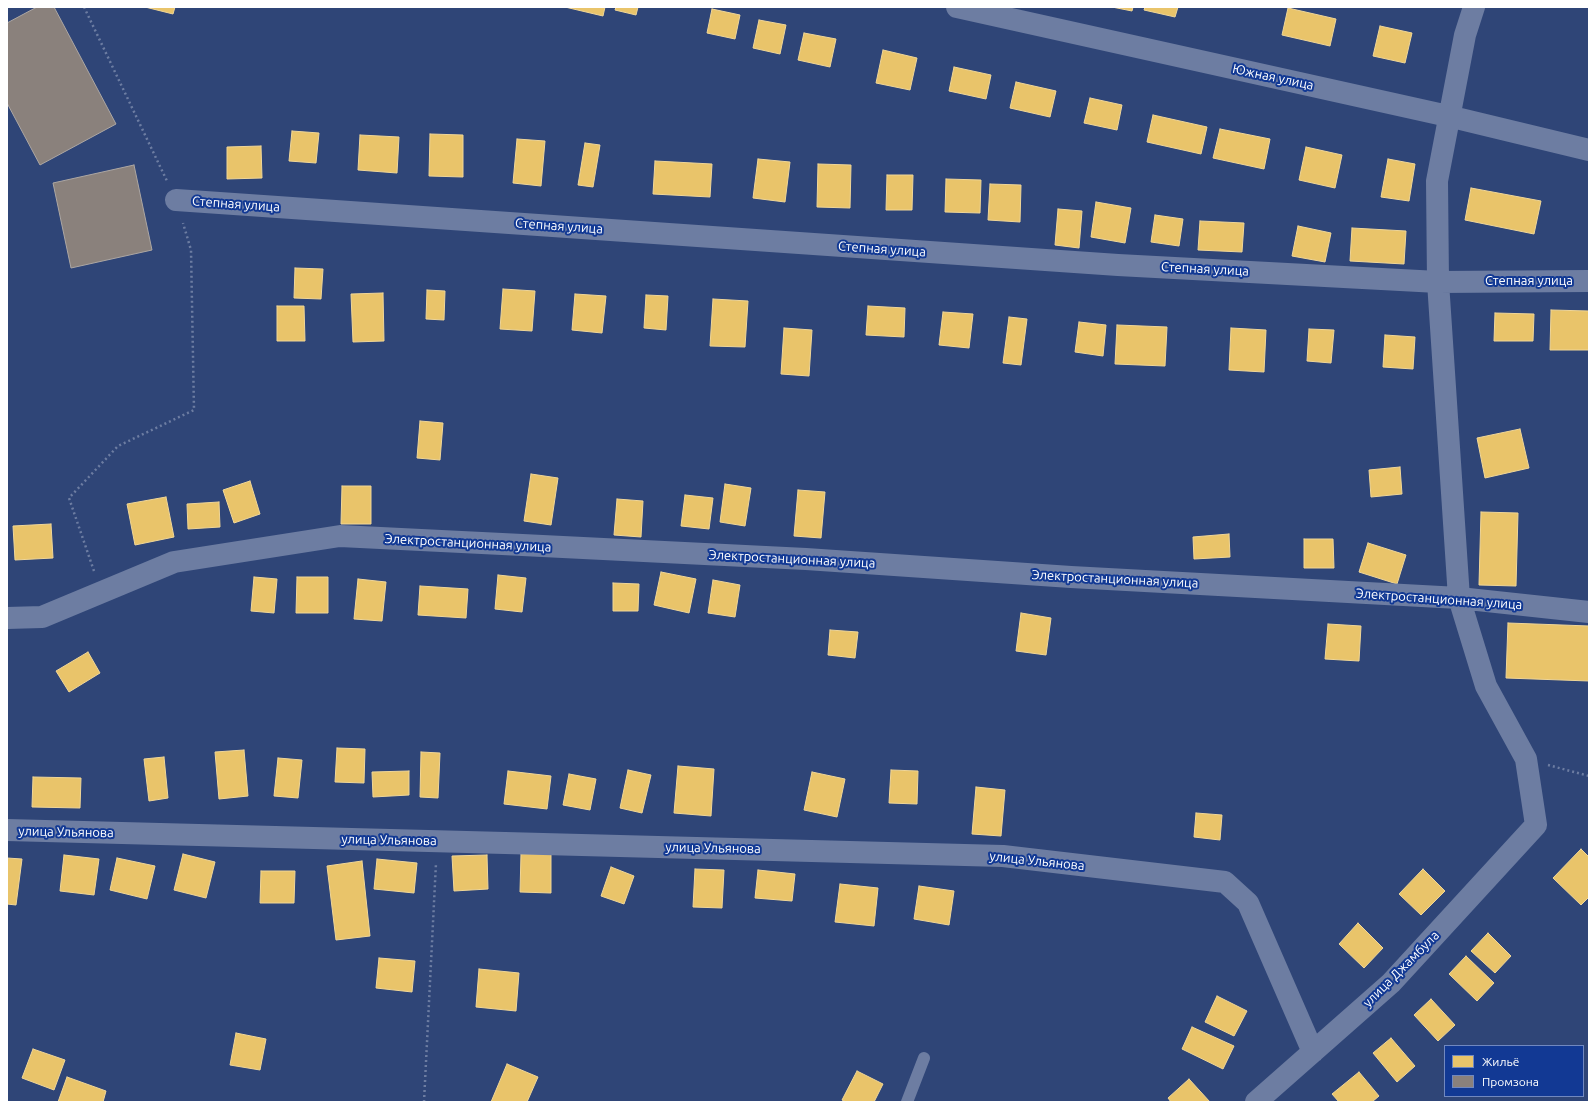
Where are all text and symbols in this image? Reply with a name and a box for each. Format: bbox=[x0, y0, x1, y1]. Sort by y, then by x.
street label: Южная улица bbox=[1231, 61, 1315, 93]
street label: Степная улица bbox=[192, 193, 280, 215]
street label: Степная улица bbox=[515, 215, 603, 237]
street label: Степная улица bbox=[838, 238, 926, 260]
street label: Степная улица bbox=[1161, 259, 1249, 279]
street label: Степная улица bbox=[1485, 273, 1573, 289]
street label: Электростанционная улица bbox=[384, 531, 552, 555]
street label: Электростанционная улица bbox=[708, 547, 876, 571]
street label: Электростанционная улица bbox=[1031, 567, 1199, 591]
street label: Электростанционная улица bbox=[1355, 585, 1523, 613]
street label: улица Ульянова bbox=[18, 823, 114, 841]
street label: улица Ульянова bbox=[341, 831, 437, 849]
street label: улица Ульянова bbox=[665, 839, 761, 857]
street label: улица Ульянова bbox=[989, 848, 1085, 874]
street label: улица Джамбула bbox=[1360, 928, 1442, 1010]
legend bbox=[1444, 1045, 1584, 1097]
text: Жильё bbox=[1482, 1055, 1519, 1068]
text: Промзона bbox=[1482, 1075, 1539, 1088]

